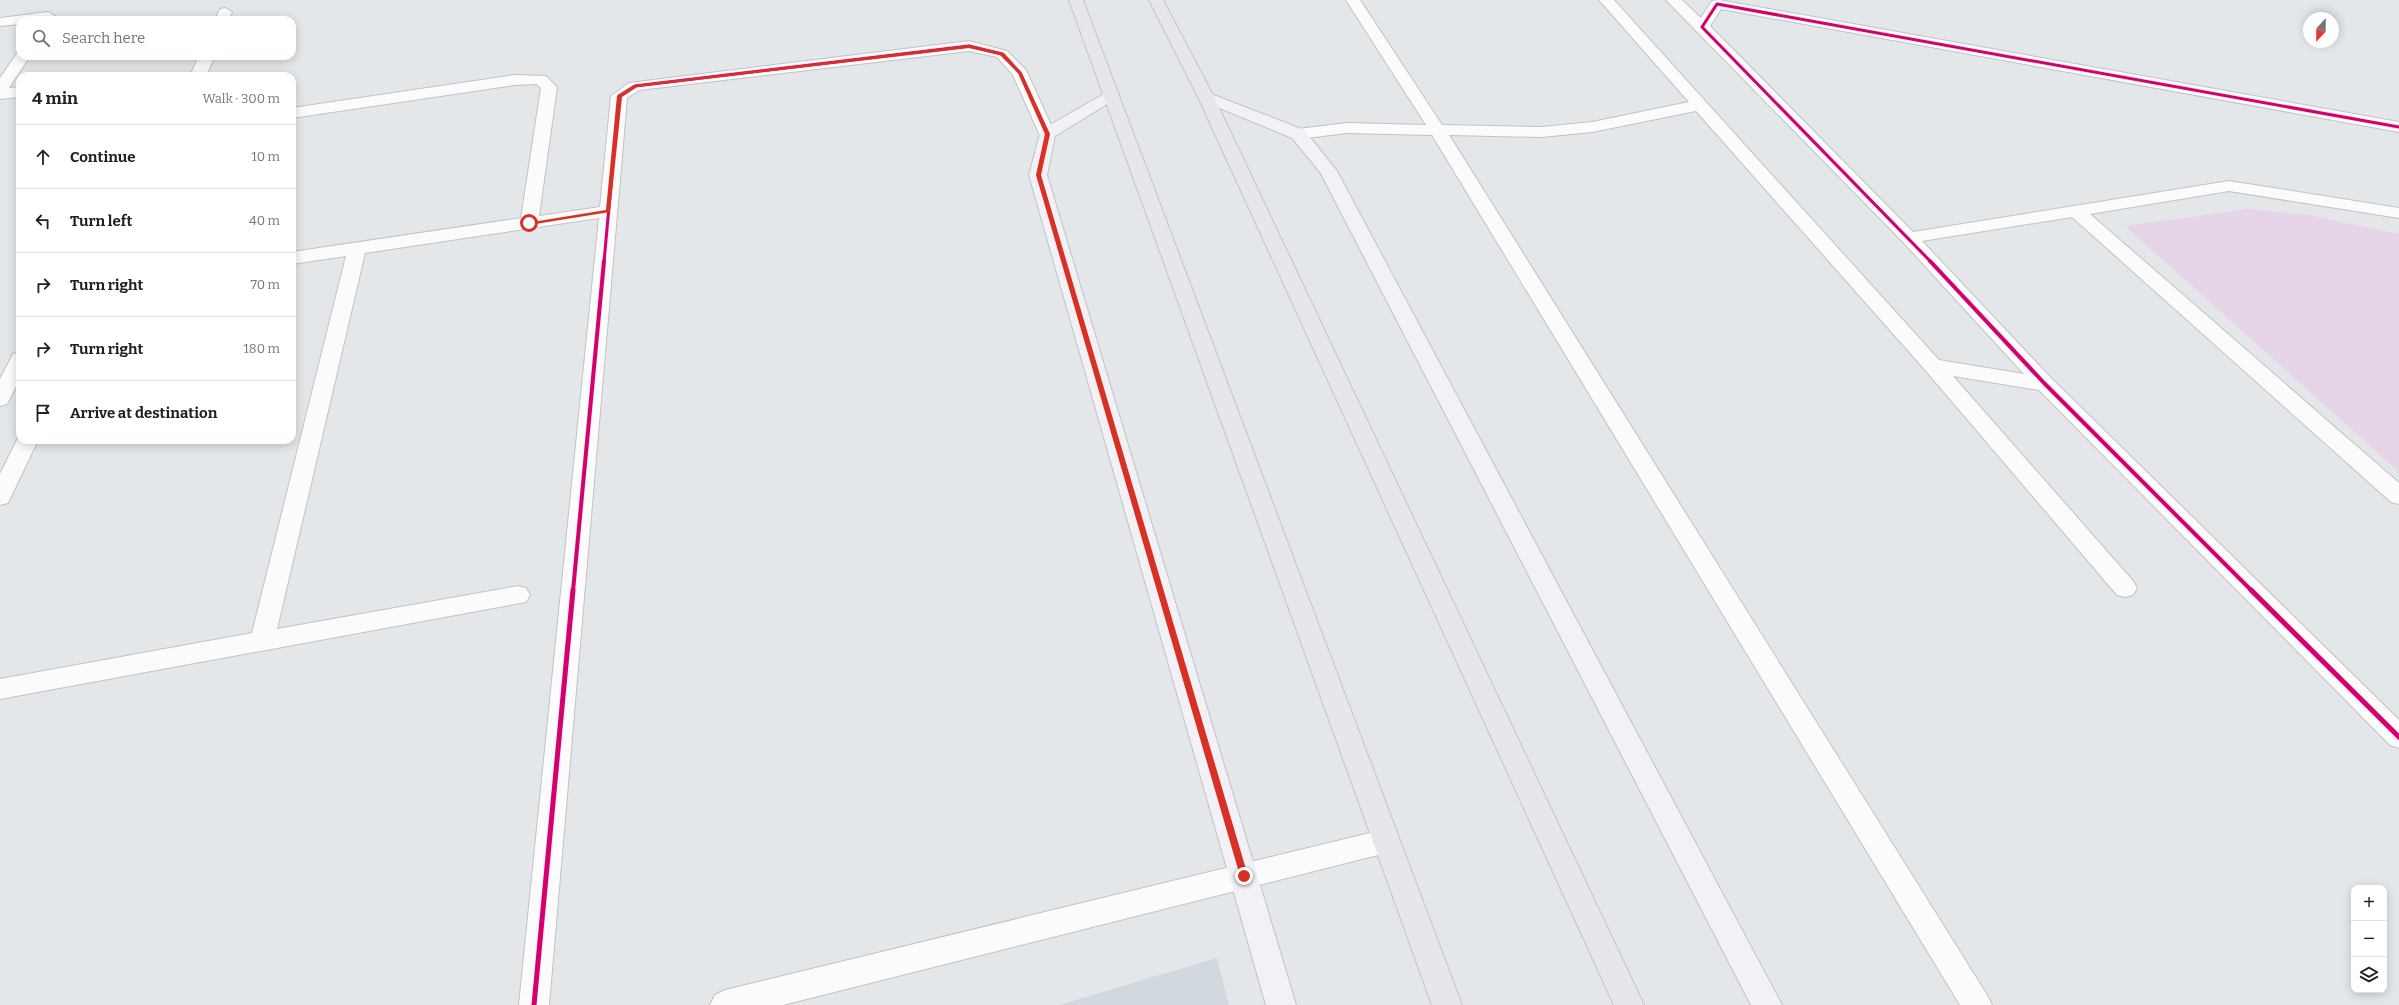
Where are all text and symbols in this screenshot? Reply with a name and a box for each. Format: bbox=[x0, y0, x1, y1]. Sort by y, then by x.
north arrow bbox=[2303, 12, 2339, 48]
search box bbox=[16, 16, 296, 60]
icon: search bbox=[30, 27, 52, 49]
text: Search here bbox=[62, 29, 145, 47]
text: 4 min bbox=[32, 88, 78, 109]
text: Walk · 300 m bbox=[203, 91, 280, 106]
icon: ahead bbox=[32, 146, 54, 168]
text: Continue bbox=[70, 148, 136, 166]
text: 10 m bbox=[251, 149, 280, 164]
icon: left bbox=[32, 210, 54, 232]
text: Turn left bbox=[70, 212, 132, 230]
text: 40 m bbox=[249, 213, 280, 228]
route start bbox=[520, 214, 538, 232]
icon: right bbox=[32, 274, 54, 296]
text: Turn right bbox=[70, 276, 143, 294]
text: 70 m bbox=[250, 277, 280, 292]
icon: right bbox=[32, 338, 54, 360]
text: Turn right bbox=[70, 340, 143, 358]
text: 180 m bbox=[244, 341, 280, 356]
icon: arrive bbox=[32, 402, 54, 424]
text: Arrive at destination bbox=[70, 404, 217, 422]
route end bbox=[1235, 867, 1253, 885]
map controls bbox=[2351, 885, 2387, 993]
button: + bbox=[2351, 885, 2387, 921]
button: − bbox=[2351, 921, 2387, 957]
button: layers bbox=[2351, 957, 2387, 993]

